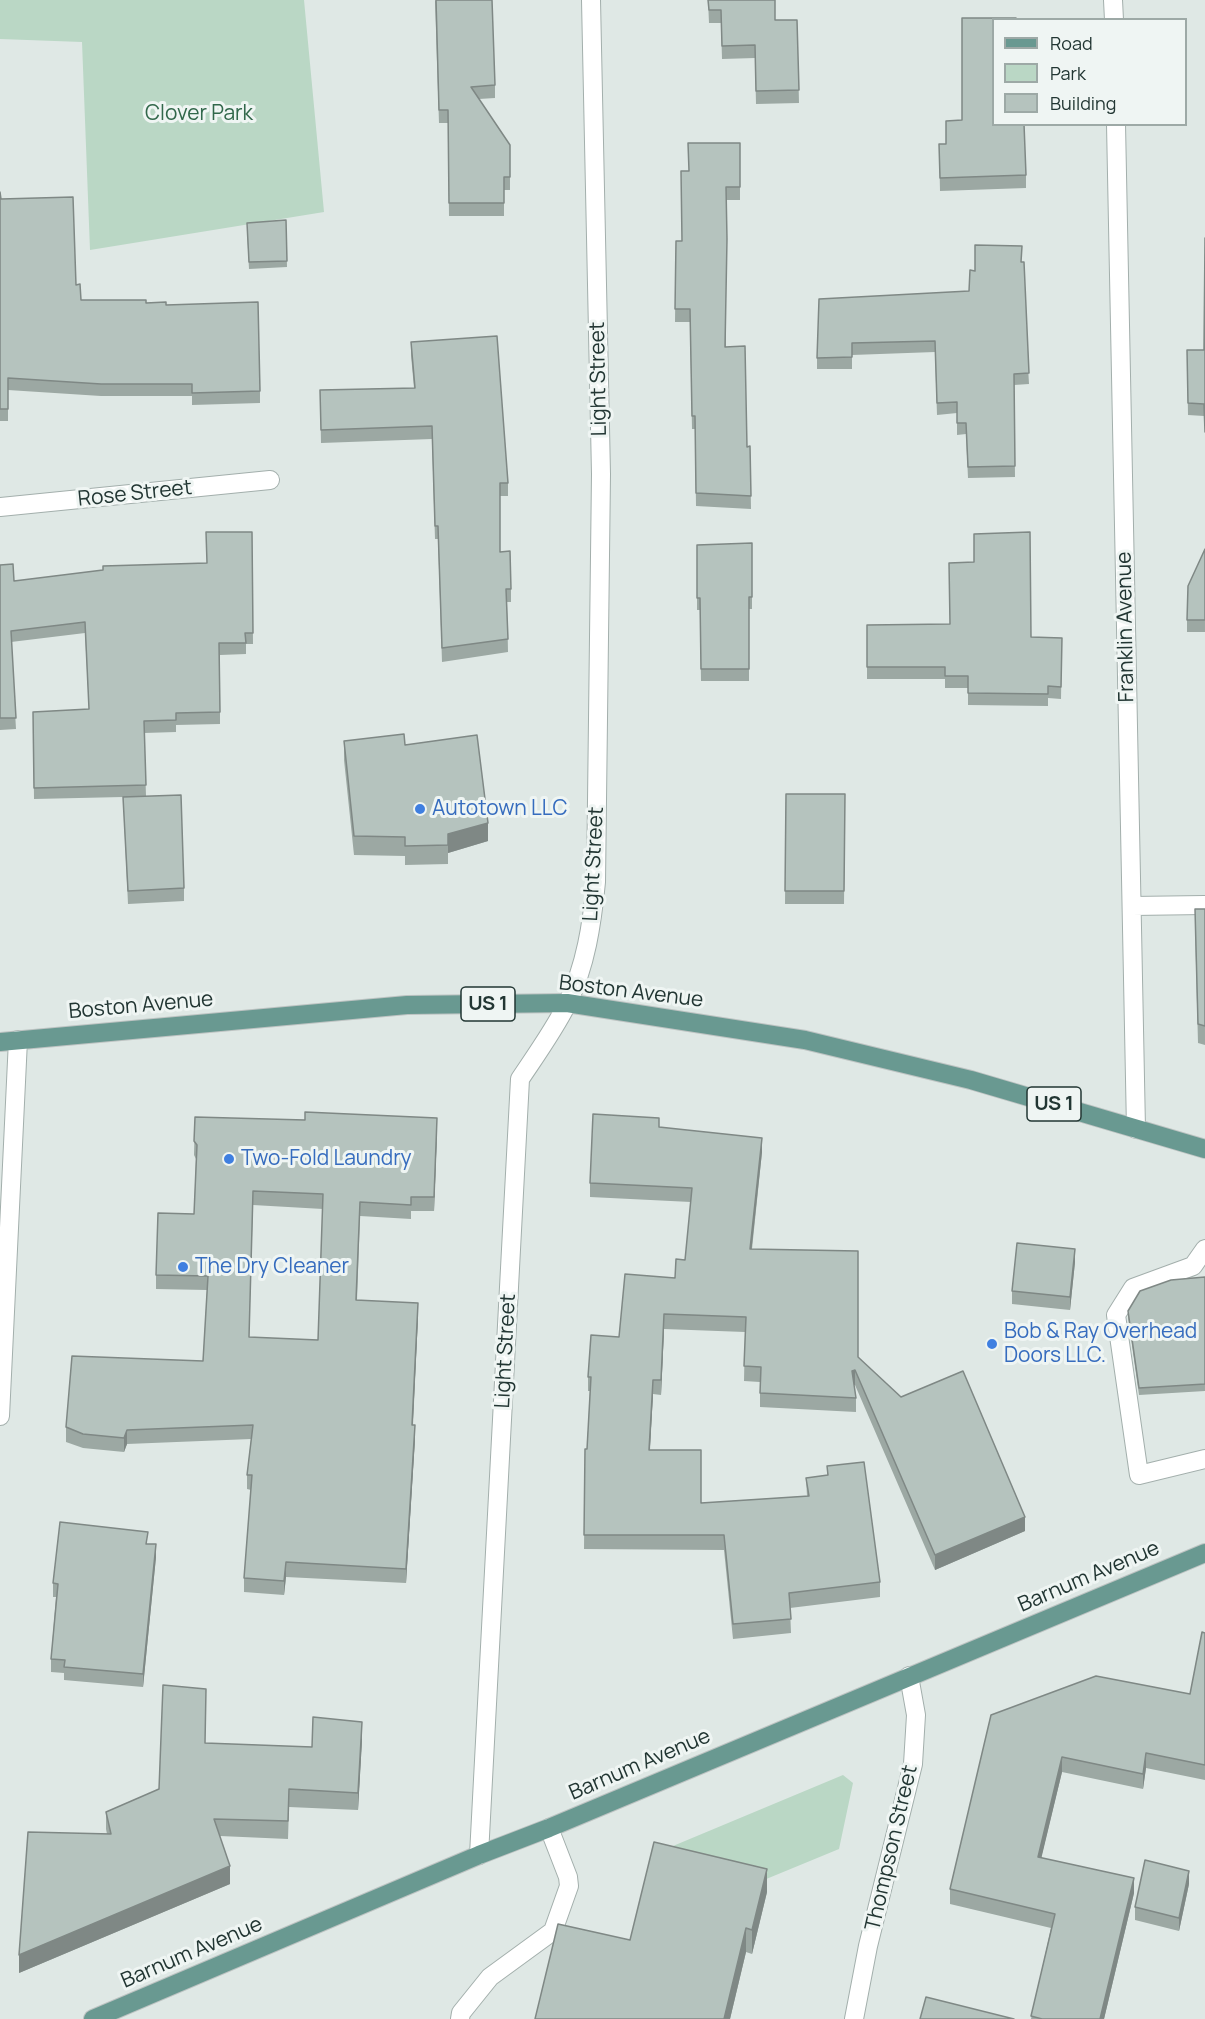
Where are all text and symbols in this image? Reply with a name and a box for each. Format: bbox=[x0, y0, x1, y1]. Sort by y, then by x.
legend bbox=[992, 18, 1187, 126]
text: Road bbox=[1050, 31, 1093, 55]
text: Park bbox=[1050, 61, 1086, 85]
text: Building bbox=[1050, 91, 1116, 115]
park label: Clover Park bbox=[145, 101, 253, 127]
street label: Light Street bbox=[585, 321, 613, 437]
street label: Rose Street bbox=[77, 475, 193, 513]
street label: Franklin Avenue bbox=[1112, 551, 1140, 703]
place label: Autotown LLC bbox=[432, 796, 567, 822]
marker: Autotown LLC bbox=[413, 802, 427, 816]
street label: Light Street bbox=[578, 806, 610, 922]
street label: Boston Avenue bbox=[557, 971, 705, 1013]
street label: Boston Avenue bbox=[68, 987, 214, 1025]
road number: US 1 bbox=[461, 987, 515, 1021]
road number: US 1 bbox=[1027, 1087, 1081, 1121]
place label: Two-Fold Laundry bbox=[241, 1146, 412, 1172]
marker: Two-Fold Laundry bbox=[222, 1152, 236, 1166]
place label: The Dry Cleaner bbox=[195, 1254, 349, 1280]
marker: The Dry Cleaner bbox=[176, 1260, 190, 1274]
street label: Light Street bbox=[490, 1293, 522, 1409]
place label: Bob & Ray Overhead Doors LLC. bbox=[1004, 1319, 1197, 1369]
marker: Bob & Ray Overhead Doors LLC. bbox=[985, 1337, 999, 1351]
street label: Barnum Avenue bbox=[1015, 1536, 1163, 1618]
street label: Barnum Avenue bbox=[566, 1724, 714, 1806]
street label: Thompson Street bbox=[861, 1763, 923, 1933]
street label: Barnum Avenue bbox=[118, 1912, 266, 1994]

